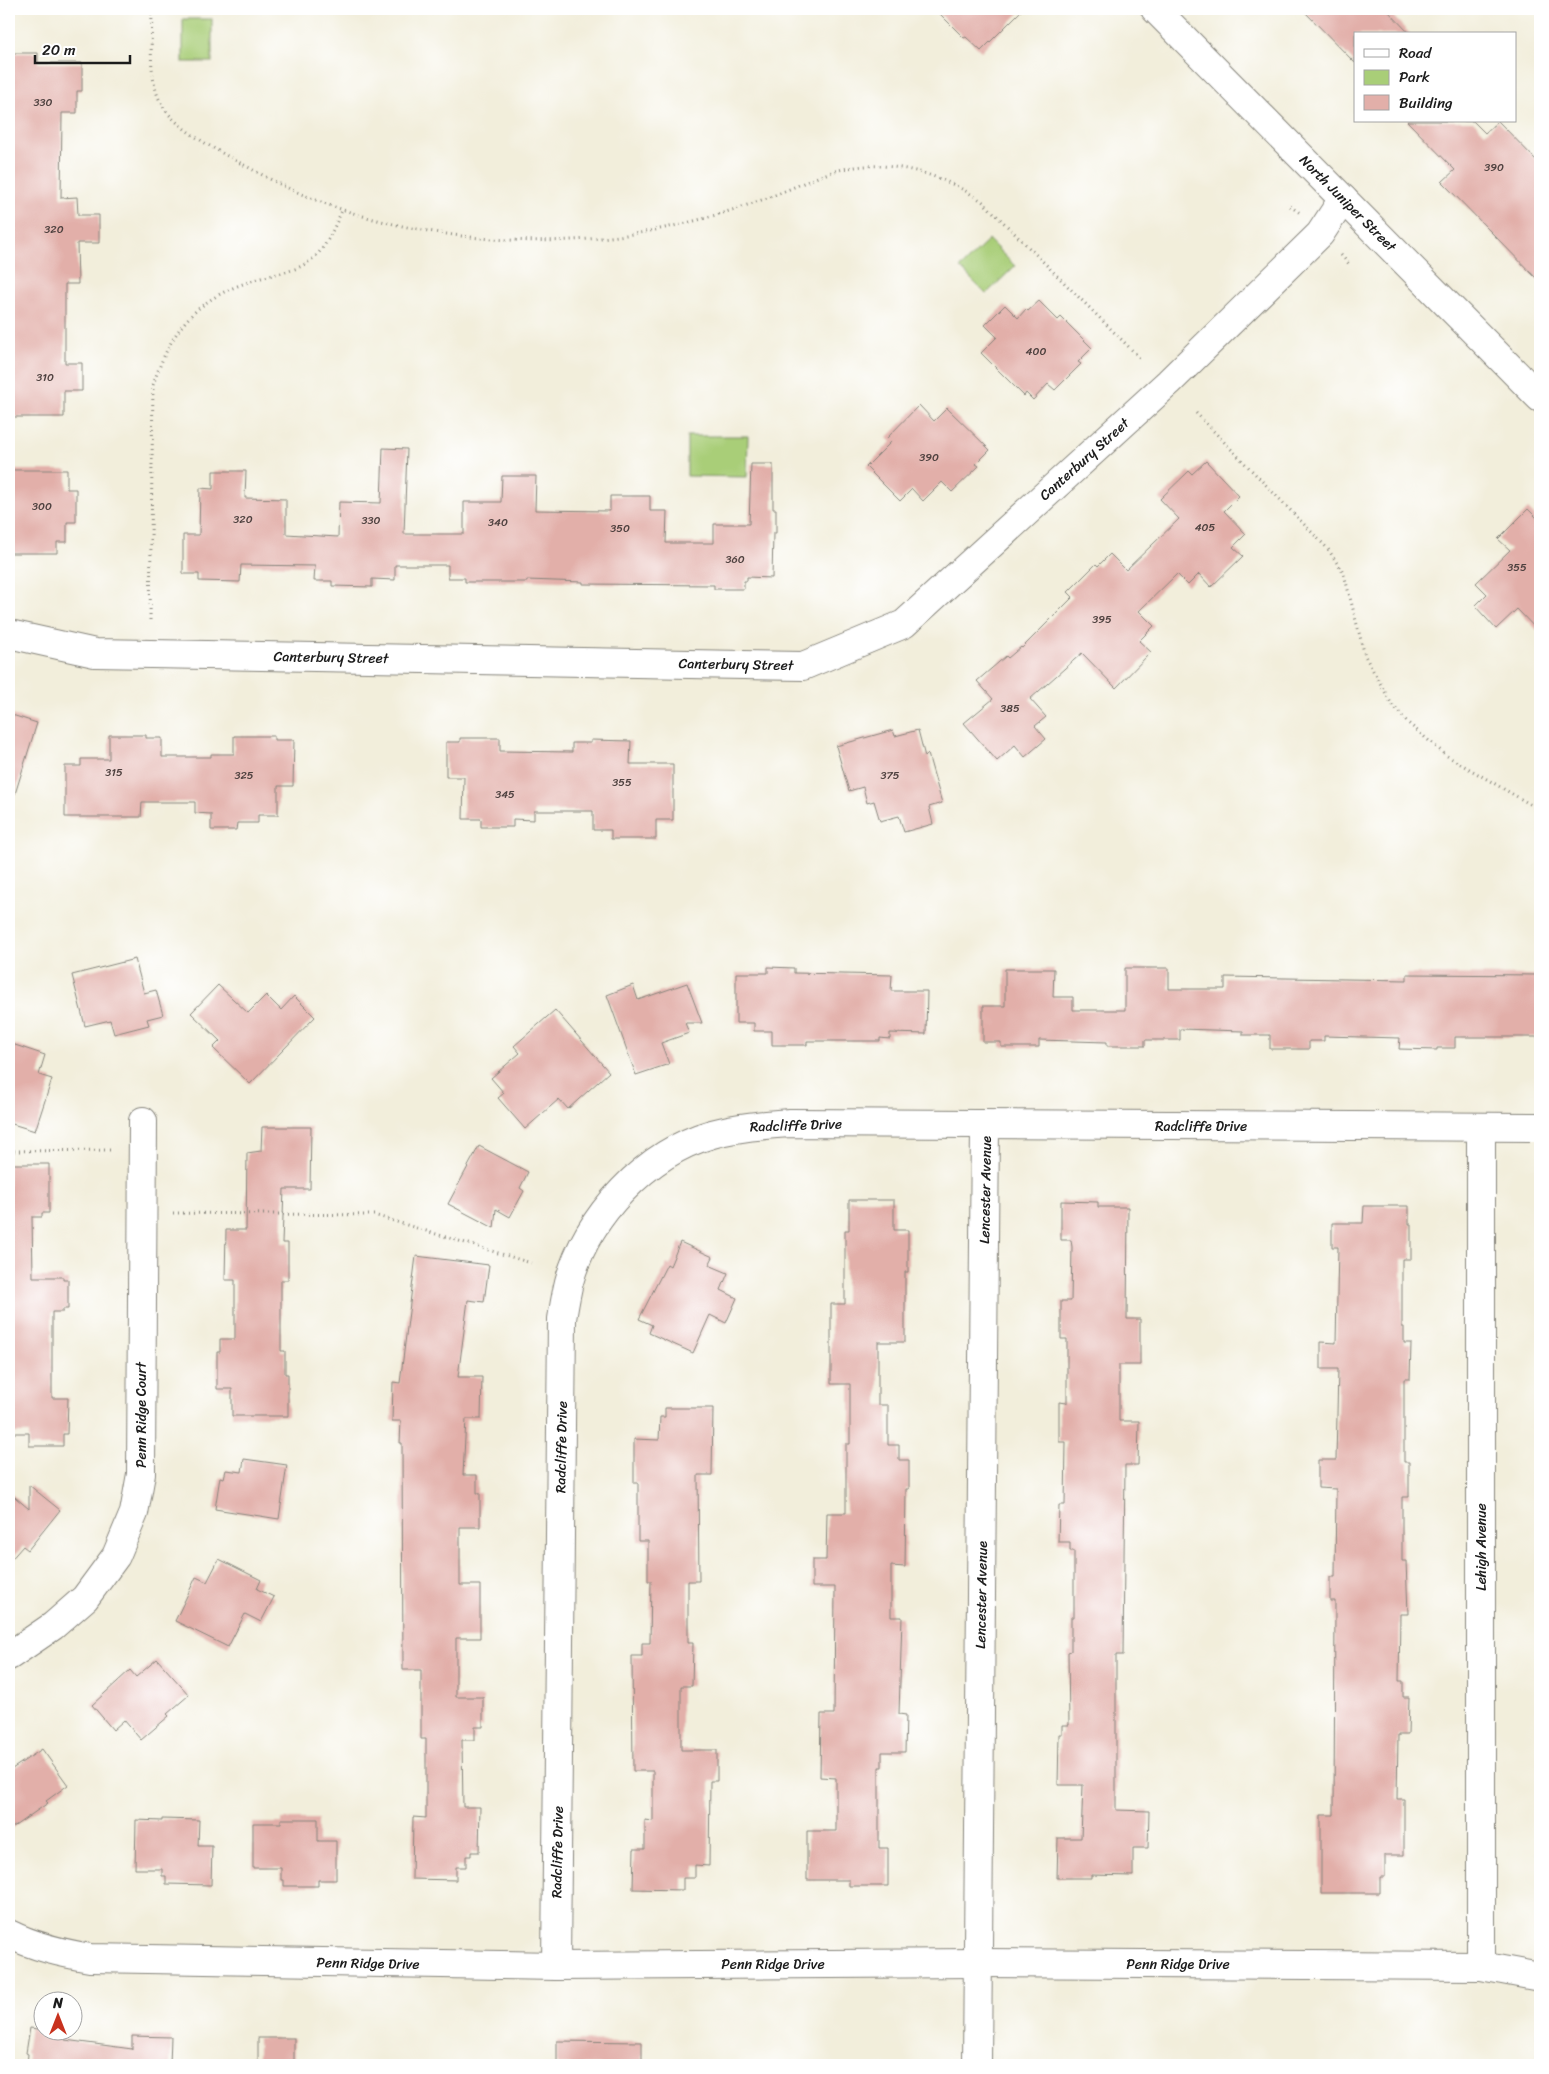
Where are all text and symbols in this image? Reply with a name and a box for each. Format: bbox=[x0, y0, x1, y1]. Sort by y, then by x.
scale bar bbox=[35, 32, 130, 64]
legend bbox=[1354, 32, 1516, 122]
text: 20 m bbox=[42, 37, 76, 63]
text: Road bbox=[1399, 40, 1432, 66]
text: Park bbox=[1399, 64, 1430, 90]
text: Building bbox=[1399, 90, 1453, 116]
house number: 330 bbox=[33, 93, 53, 112]
street label: North Juniper Street bbox=[1293, 149, 1403, 259]
house number: 390 bbox=[1484, 158, 1504, 177]
house number: 320 bbox=[44, 220, 64, 239]
house number: 400 bbox=[1026, 342, 1046, 361]
house number: 310 bbox=[36, 368, 54, 387]
street label: Canterbury Street bbox=[1033, 411, 1136, 507]
house number: 390 bbox=[919, 448, 939, 467]
house number: 300 bbox=[32, 497, 52, 516]
house number: 320 bbox=[233, 510, 253, 529]
house number: 330 bbox=[361, 511, 381, 530]
house number: 340 bbox=[488, 513, 508, 532]
house number: 405 bbox=[1195, 518, 1216, 537]
house number: 350 bbox=[610, 519, 630, 538]
house number: 360 bbox=[725, 550, 745, 569]
house number: 355 bbox=[1507, 558, 1527, 577]
house number: 395 bbox=[1092, 610, 1112, 629]
street label: Canterbury Street bbox=[273, 644, 390, 671]
street label: Canterbury Street bbox=[678, 651, 795, 678]
house number: 385 bbox=[1000, 699, 1020, 718]
house number: 315 bbox=[105, 763, 123, 782]
house number: 325 bbox=[234, 766, 254, 785]
house number: 375 bbox=[880, 766, 900, 785]
house number: 355 bbox=[612, 773, 632, 792]
house number: 345 bbox=[495, 785, 515, 804]
street label: Radcliffe Drive bbox=[749, 1111, 843, 1140]
street label: Radcliffe Drive bbox=[1155, 1114, 1247, 1139]
street label: Lencester Avenue bbox=[972, 1136, 999, 1244]
street label: Penn Ridge Court bbox=[129, 1361, 154, 1468]
street label: Radcliffe Drive bbox=[548, 1401, 575, 1493]
street label: Lehigh Avenue bbox=[1469, 1503, 1494, 1591]
street label: Lencester Avenue bbox=[968, 1541, 995, 1649]
street label: Radcliffe Drive bbox=[544, 1806, 571, 1898]
street label: Penn Ridge Drive bbox=[316, 1950, 420, 1977]
street label: Penn Ridge Drive bbox=[721, 1952, 825, 1977]
street label: Penn Ridge Drive bbox=[1126, 1952, 1230, 1977]
text: N bbox=[52, 1991, 63, 2016]
north arrow bbox=[32, 1992, 82, 2042]

